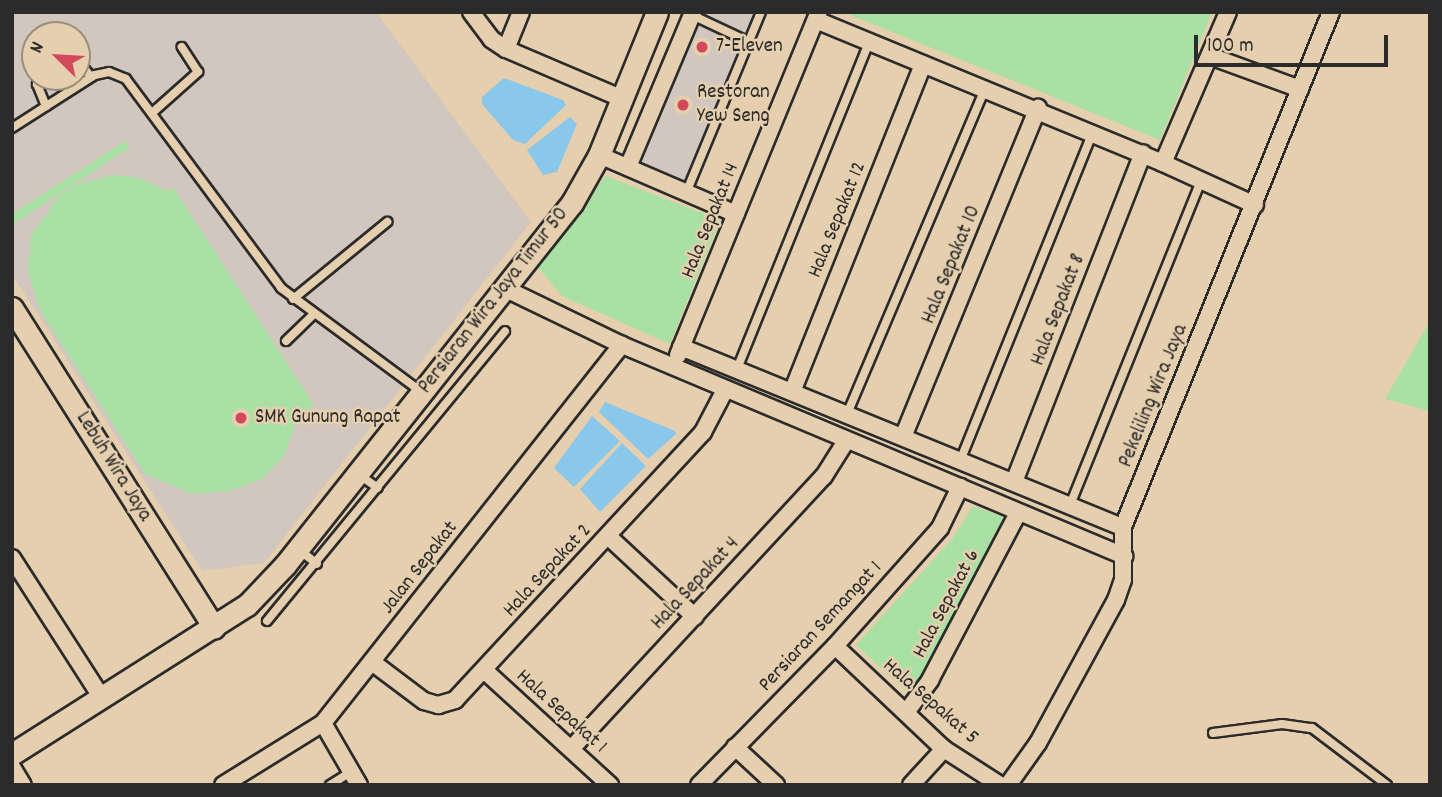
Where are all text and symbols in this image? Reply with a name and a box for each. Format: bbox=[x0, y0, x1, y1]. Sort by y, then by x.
north arrow bbox=[21, 21, 91, 91]
scale bar bbox=[1197, 21, 1391, 65]
text: 100 m bbox=[1207, 32, 1254, 62]
place label: 7-Eleven bbox=[716, 34, 783, 60]
text: N bbox=[24, 38, 52, 58]
marker: 7-Eleven bbox=[694, 39, 710, 55]
place label: Restoran Yew Seng bbox=[697, 80, 770, 130]
marker: Restoran Yew Seng bbox=[675, 97, 691, 113]
street label: Hala Sepakat 12 bbox=[803, 158, 873, 282]
street label: Hala Sepakat 14 bbox=[676, 159, 746, 283]
street label: Hala Sepakat 10 bbox=[917, 202, 987, 328]
street label: Persiaran Wira Jaya Timur 50 bbox=[413, 203, 575, 399]
street label: Hala Sepakat 8 bbox=[1026, 251, 1092, 369]
street label: Pekeliling Wira Jaya bbox=[1114, 321, 1194, 471]
place label: SMK Gunung Rapat bbox=[255, 405, 401, 431]
street label: Lebuh Wira Jaya bbox=[69, 407, 157, 527]
marker: SMK Gunung Rapat bbox=[233, 410, 249, 426]
street label: Jalan Sepakat bbox=[376, 516, 464, 620]
street label: Hala Sepakat 2 bbox=[498, 519, 598, 623]
street label: Hala Sepakat 4 bbox=[647, 532, 745, 636]
street label: Hala Sepakat 6 bbox=[908, 545, 986, 663]
street label: Persiaran Semangat 1 bbox=[754, 556, 888, 698]
street label: Hala Sepakat 5 bbox=[877, 653, 983, 751]
street label: Hala Sepakat 1 bbox=[510, 665, 612, 759]

